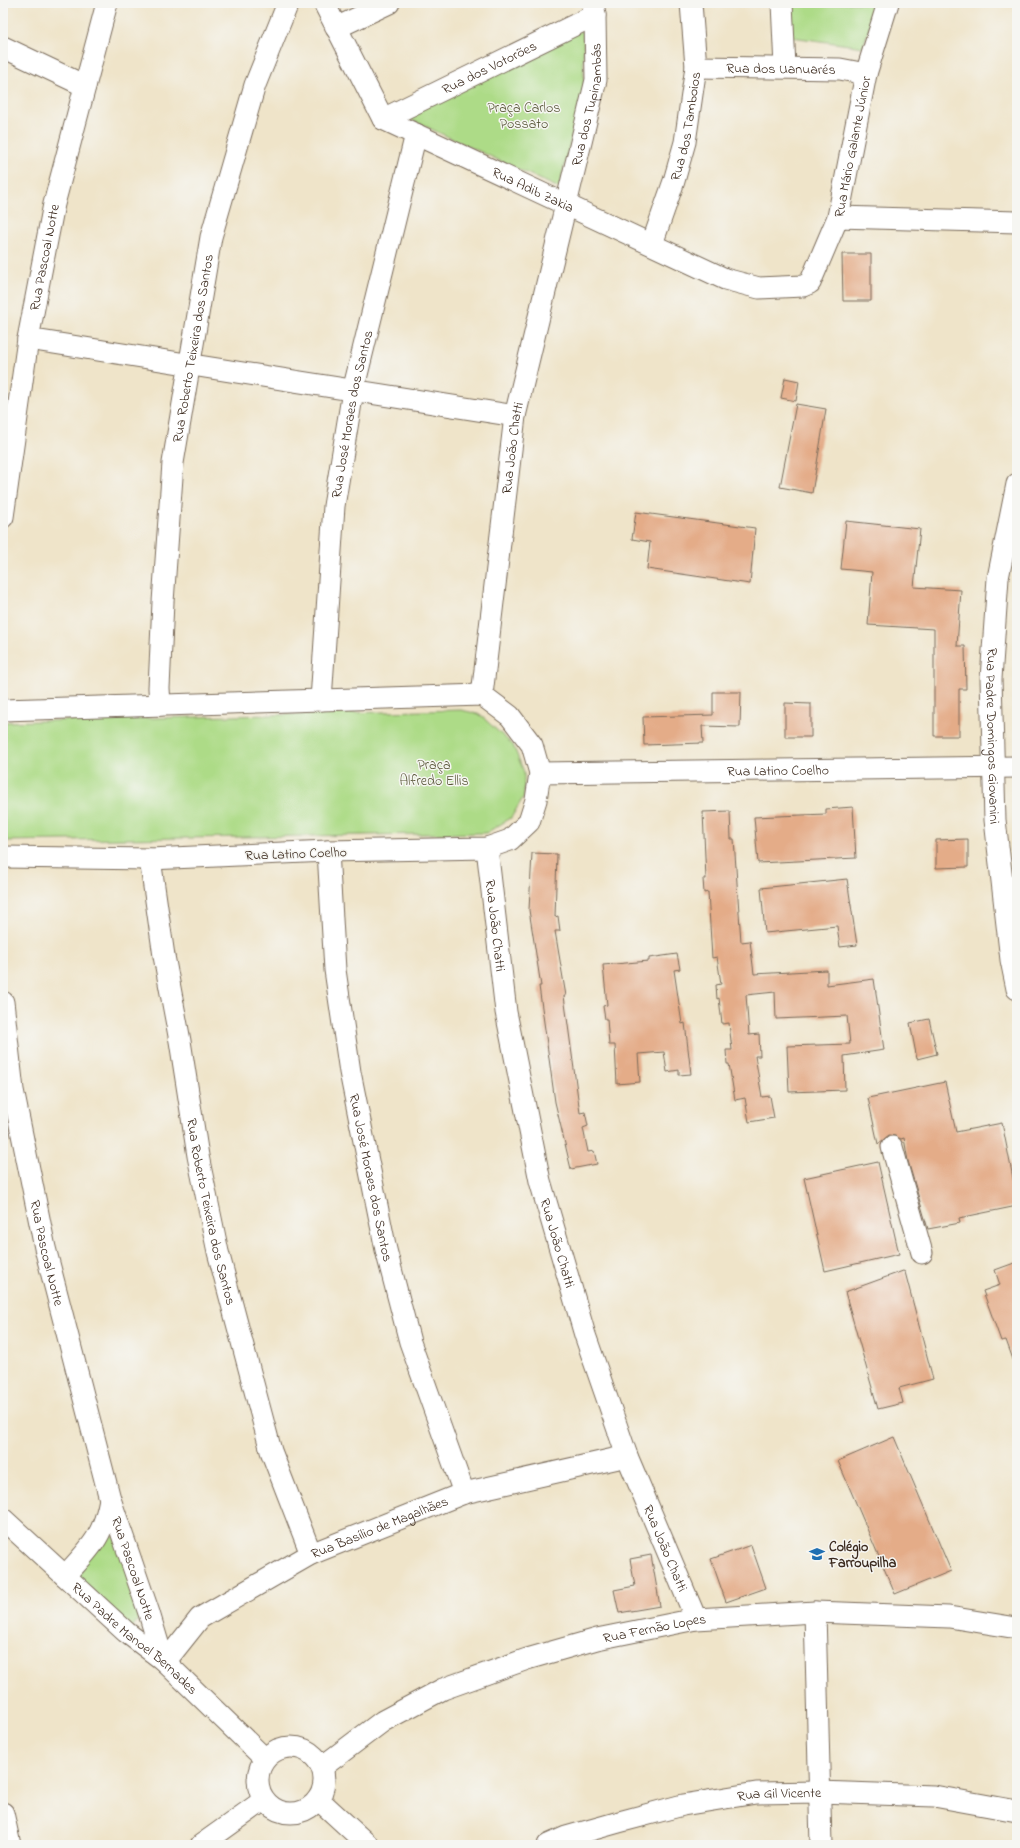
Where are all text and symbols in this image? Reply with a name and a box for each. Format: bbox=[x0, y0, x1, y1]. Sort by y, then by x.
street label: Rua dos Votorões bbox=[439, 36, 541, 101]
street label: Rua dos Tupinambás bbox=[567, 43, 608, 168]
street label: Rua dos Uanuarés bbox=[726, 58, 836, 81]
street label: Rua dos Tamboios bbox=[666, 70, 707, 183]
street label: Rua Mário Galante Júnior bbox=[829, 74, 877, 219]
park label: Praça Carlos Possato bbox=[488, 98, 560, 135]
street label: Rua Adib Zakia bbox=[488, 162, 577, 219]
street label: Rua Pascoal Notte bbox=[25, 202, 66, 313]
street label: Rua Roberto Teixeira dos Santos bbox=[168, 253, 220, 444]
street label: Rua José Moraes dos Santos bbox=[326, 328, 380, 500]
street label: Rua João Chatti bbox=[497, 400, 530, 495]
street label: Rua Padre Domingos Giovanini bbox=[979, 647, 1004, 825]
park label: Praça Alfredo Ellis bbox=[399, 755, 469, 792]
street label: Rua Latino Coelho bbox=[727, 760, 829, 783]
street label: Rua Latino Coelho bbox=[245, 842, 347, 867]
street label: Rua João Chatti bbox=[479, 878, 510, 973]
street label: Rua José Moraes dos Santos bbox=[343, 1092, 398, 1264]
street label: Rua Roberto Teixeira dos Santos bbox=[180, 1117, 241, 1308]
street label: Rua João Chatti bbox=[534, 1196, 580, 1291]
street label: Rua Pascoal Notte bbox=[24, 1198, 69, 1309]
street label: Rua Basílio de Magalhães bbox=[308, 1491, 452, 1565]
street label: Rua João Chatti bbox=[637, 1502, 692, 1595]
street label: Rua Pascoal Notte bbox=[105, 1514, 160, 1623]
place label: Colégio Farroupilha bbox=[828, 1537, 897, 1574]
school or university icon: Colégio Farroupilha bbox=[808, 1545, 826, 1563]
street label: Rua Padre Manoel Bernades bbox=[66, 1578, 202, 1700]
street label: Rua Fernão Lopes bbox=[601, 1609, 707, 1650]
street label: Rua Gil Vicente bbox=[736, 1783, 822, 1808]

